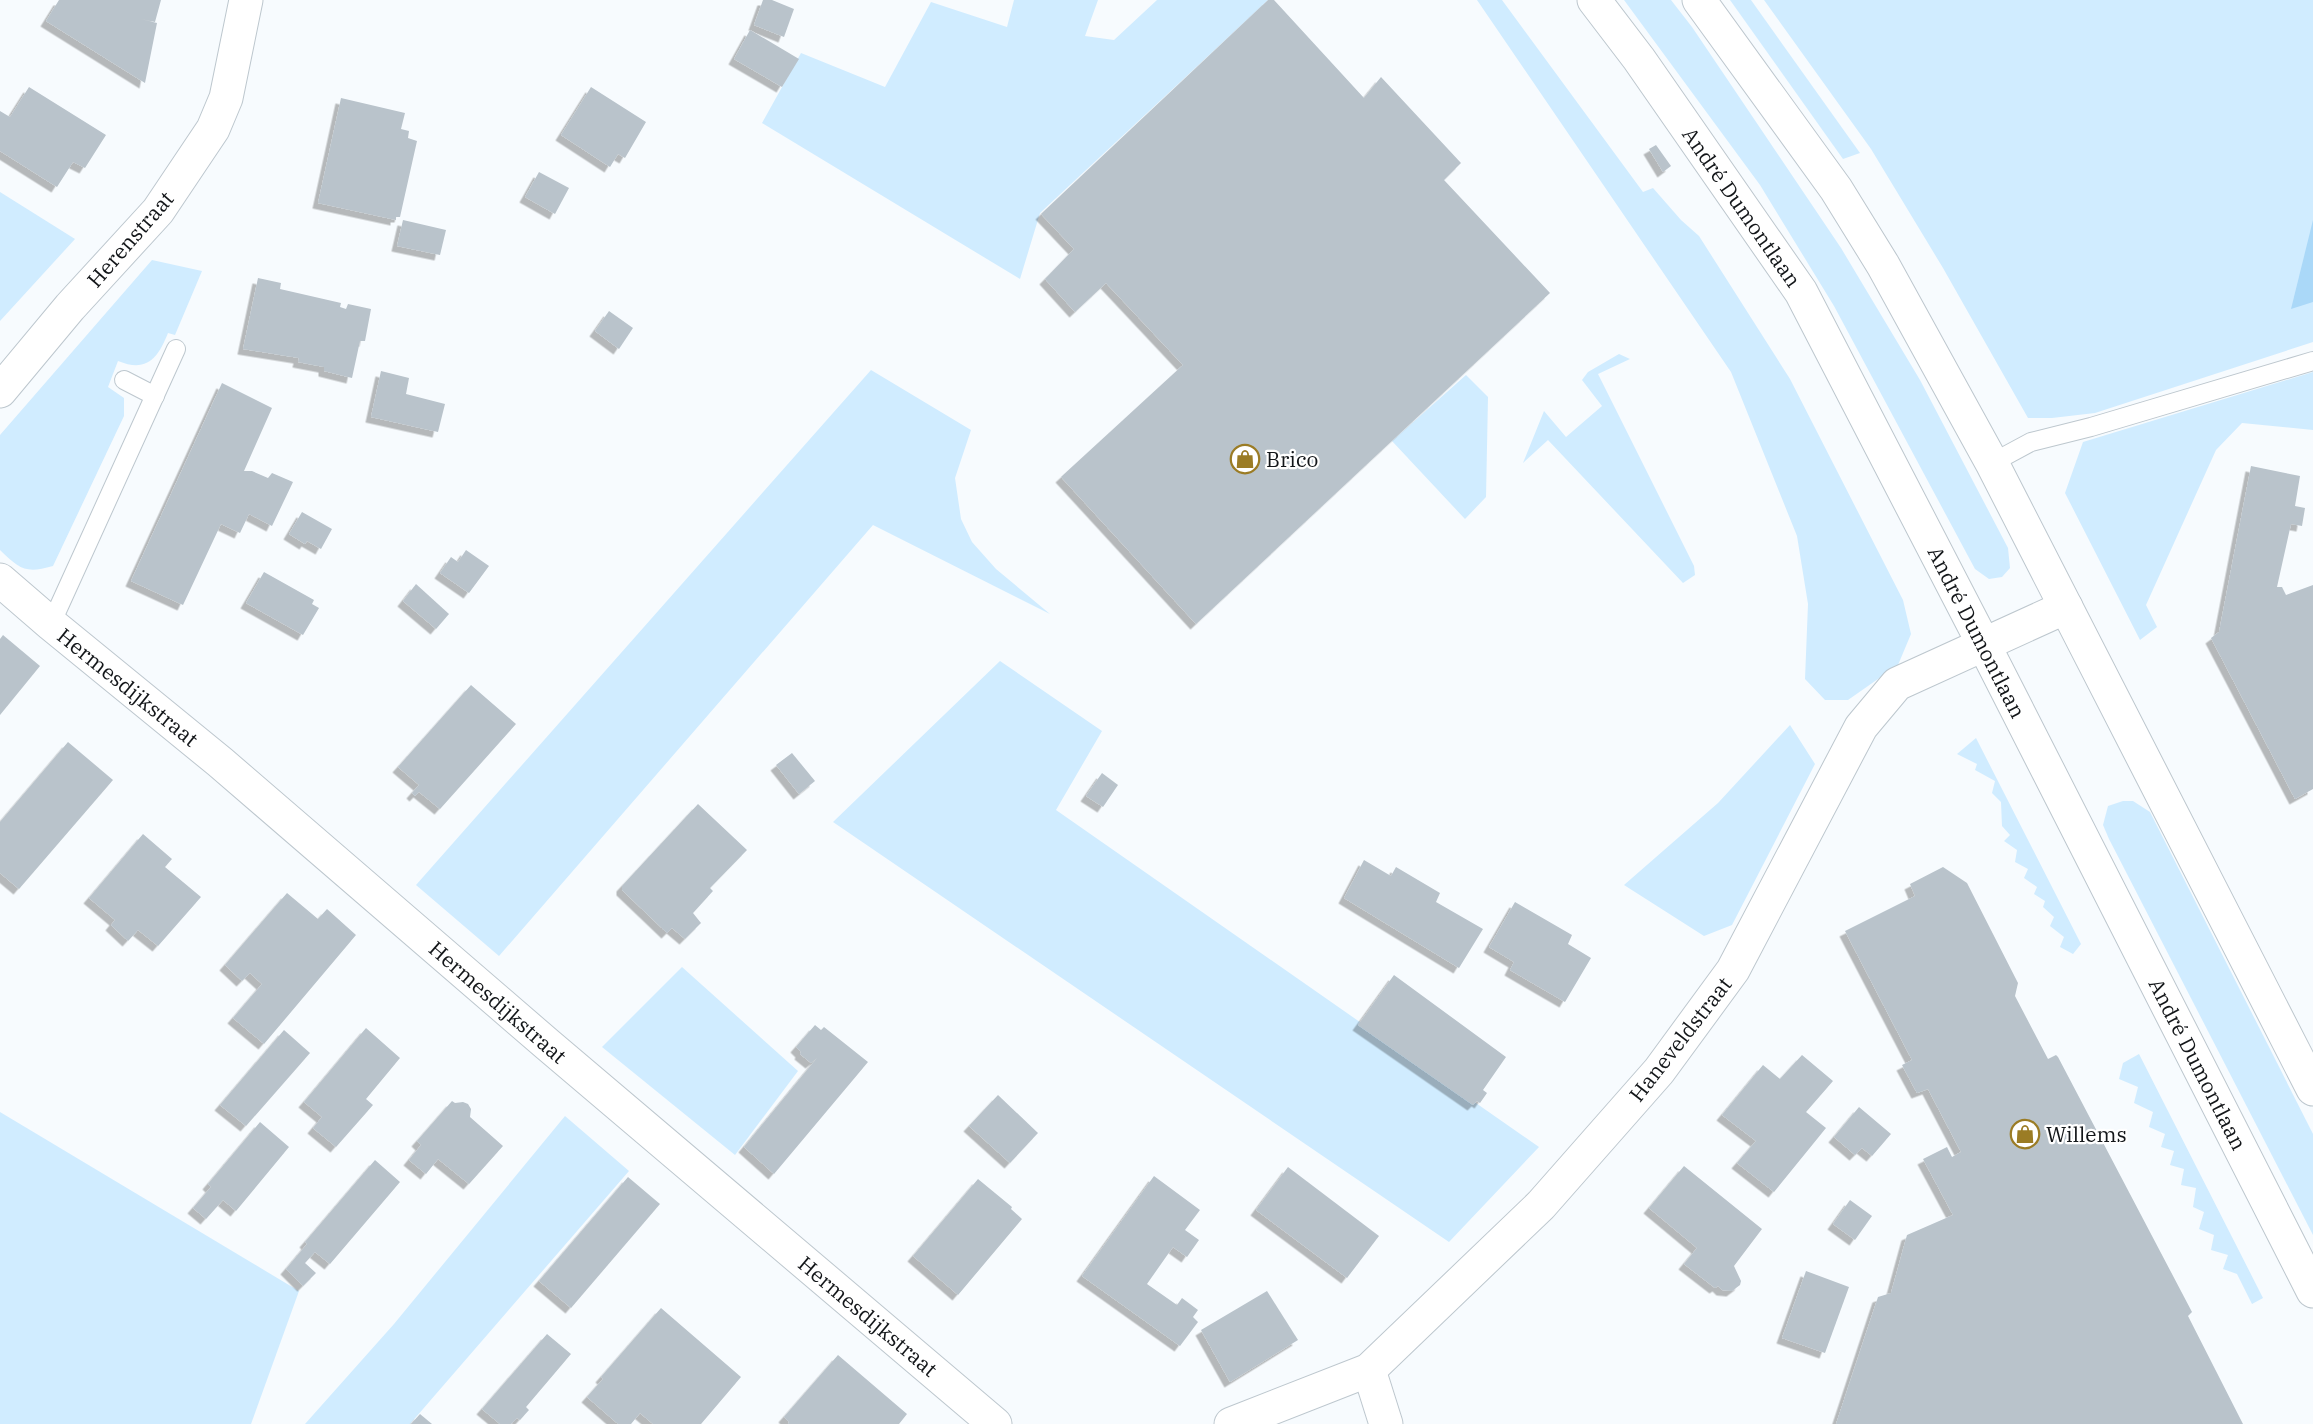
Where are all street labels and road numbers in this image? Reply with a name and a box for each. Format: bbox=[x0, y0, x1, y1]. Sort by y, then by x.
street label: André Dumontlaan bbox=[1676, 121, 1808, 293]
street label: Herenstraat bbox=[80, 185, 180, 293]
street label: André Dumontlaan bbox=[1922, 541, 2032, 723]
street label: Hermesdijkstraat bbox=[52, 622, 204, 752]
street label: Hermesdijkstraat bbox=[423, 934, 573, 1070]
street label: Haneveldstraat bbox=[1622, 971, 1738, 1107]
street label: André Dumontlaan bbox=[2143, 973, 2253, 1155]
street label: Hermesdijkstraat bbox=[793, 1249, 943, 1383]

